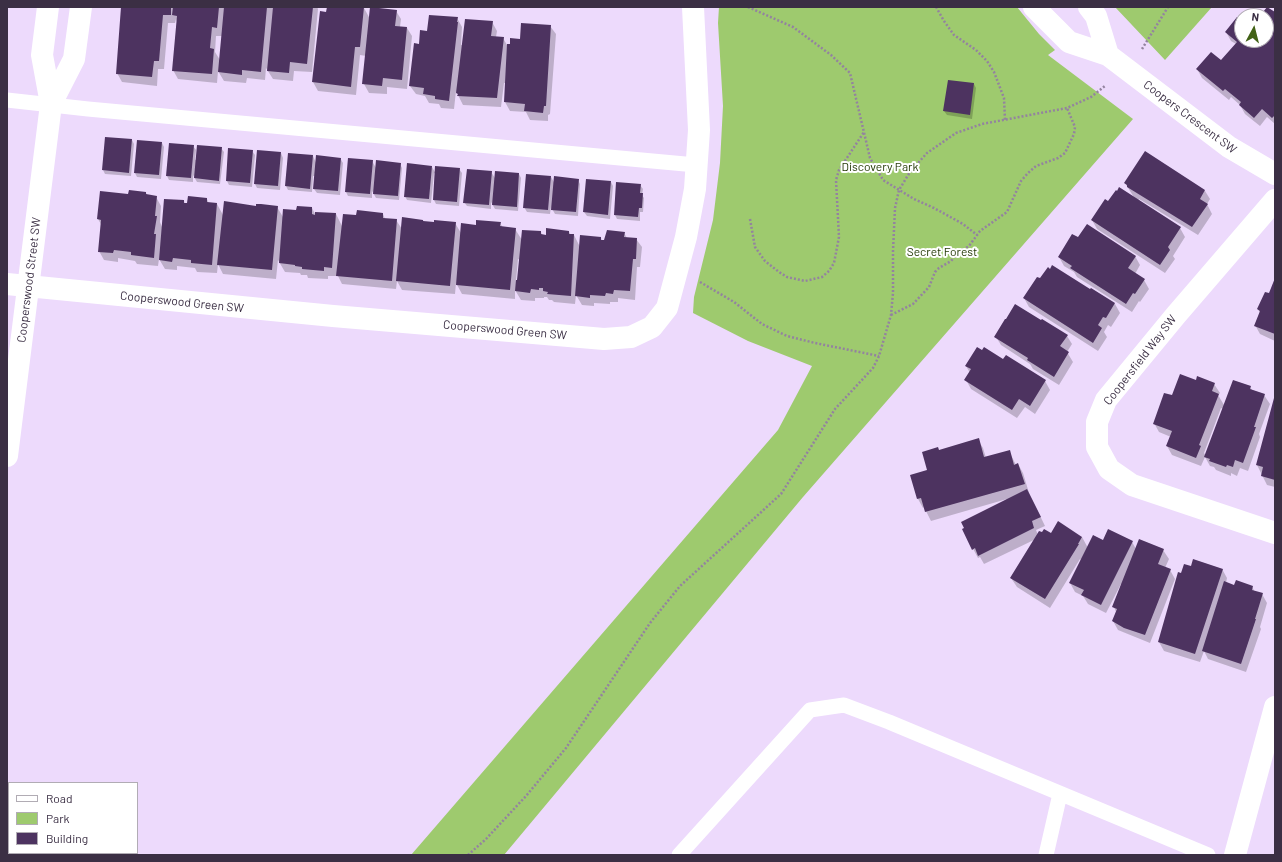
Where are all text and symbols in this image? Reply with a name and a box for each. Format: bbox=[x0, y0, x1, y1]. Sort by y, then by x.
north arrow bbox=[1234, 8, 1274, 48]
text: N bbox=[1251, 10, 1260, 23]
street label: Coopers Crescent SW bbox=[1141, 77, 1239, 157]
park label: Discovery Park bbox=[842, 160, 918, 174]
street label: Cooperswood Street SW bbox=[14, 217, 44, 343]
park label: Secret Forest bbox=[907, 245, 977, 259]
street label: Cooperswood Green SW bbox=[119, 288, 245, 316]
street label: Coopersfield Way SW bbox=[1100, 312, 1180, 408]
street label: Cooperswood Green SW bbox=[442, 317, 568, 343]
legend bbox=[8, 782, 138, 854]
text: Road bbox=[46, 791, 73, 805]
text: Park bbox=[46, 811, 70, 825]
text: Building bbox=[46, 831, 88, 845]

